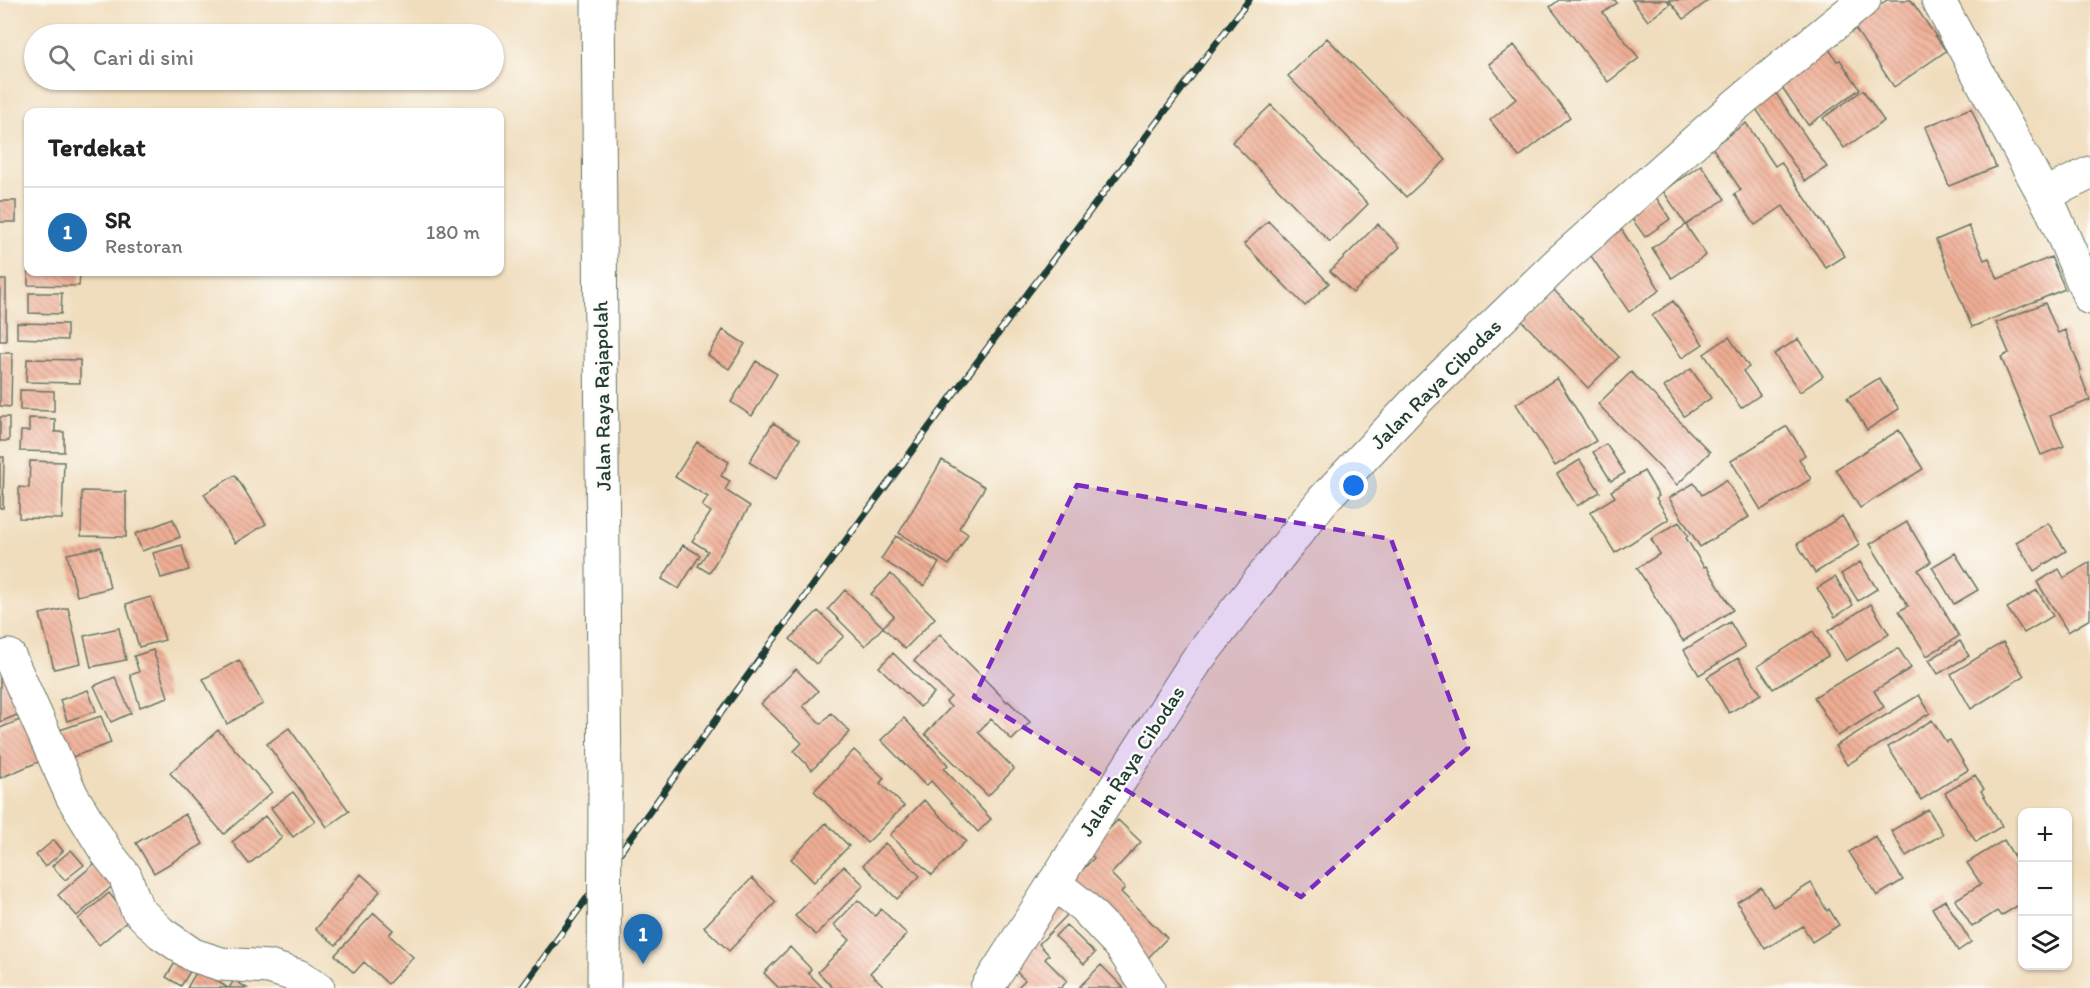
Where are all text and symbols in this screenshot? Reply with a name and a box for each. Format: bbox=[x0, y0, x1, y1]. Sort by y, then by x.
search box bbox=[24, 24, 504, 90]
icon: search bbox=[45, 41, 78, 74]
text: Cari di sini bbox=[93, 44, 194, 71]
text: Terdekat bbox=[48, 131, 146, 163]
text: SR bbox=[105, 207, 131, 234]
text: 1 bbox=[63, 220, 72, 244]
text: 180 m bbox=[426, 220, 480, 244]
text: Restoran bbox=[105, 234, 183, 258]
street label: Jalan Raya Rajapolah bbox=[587, 300, 616, 491]
street label: Jalan Raya Cibodas bbox=[1365, 313, 1506, 454]
your location bbox=[1339, 471, 1368, 500]
street label: Jalan Raya Cibodas bbox=[1074, 681, 1190, 841]
map controls bbox=[2018, 808, 2072, 970]
button: + bbox=[2018, 808, 2072, 862]
button: − bbox=[2018, 862, 2072, 916]
pin: 1 bbox=[624, 914, 662, 964]
button: layers bbox=[2018, 916, 2072, 970]

